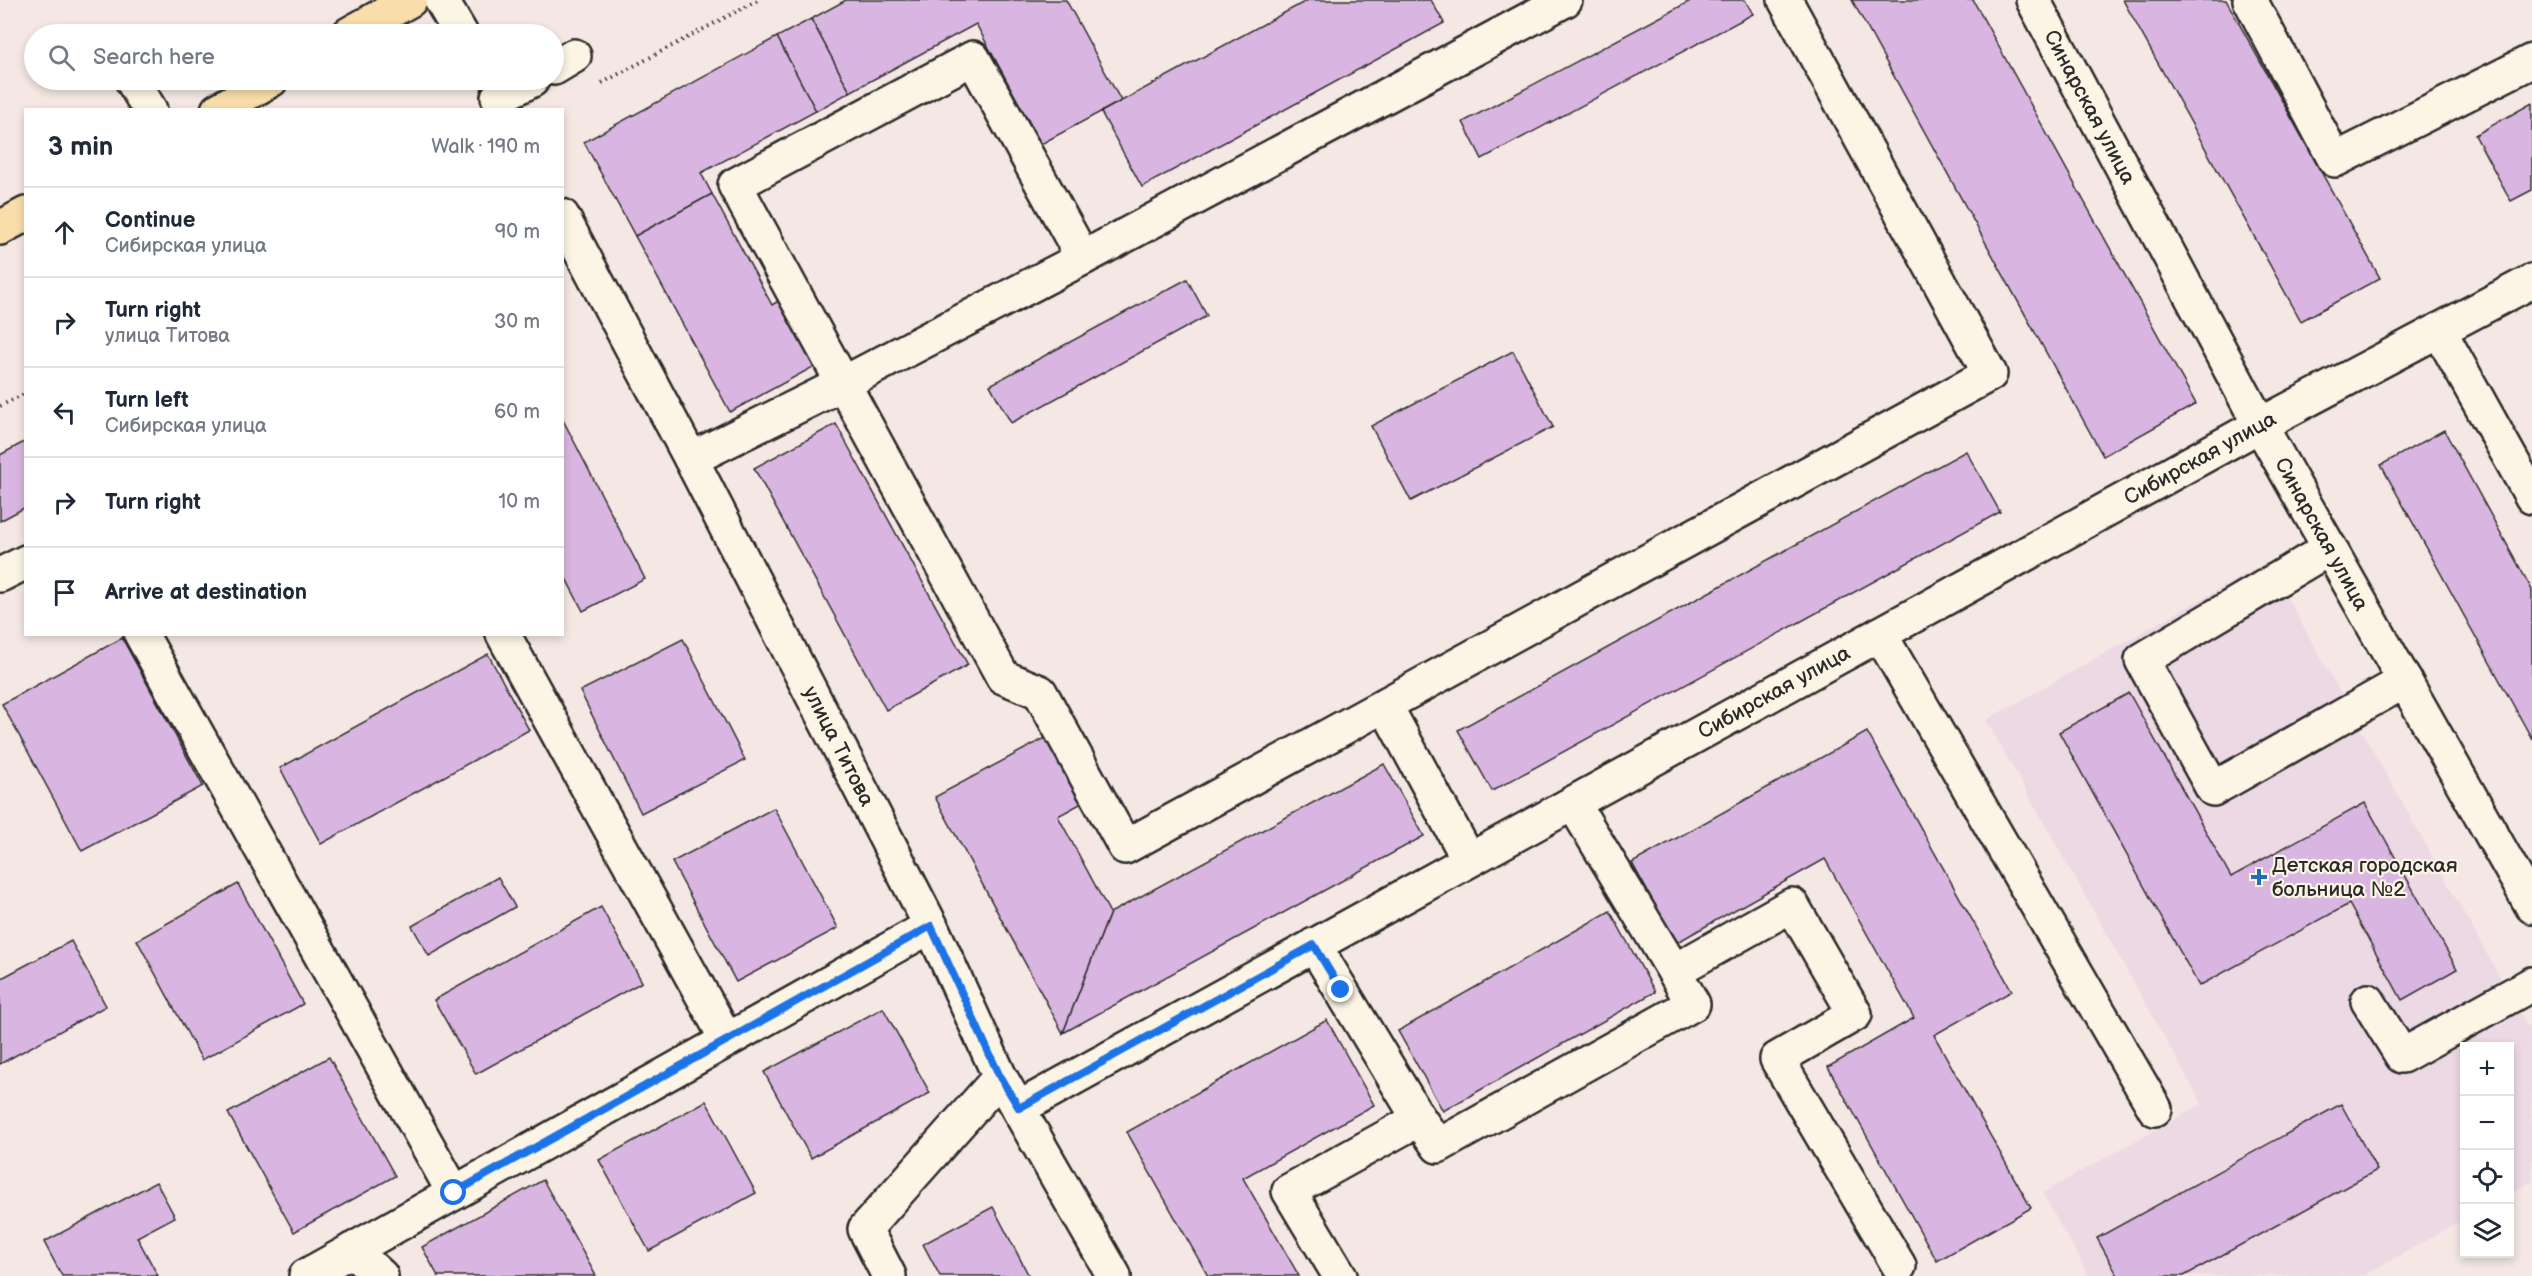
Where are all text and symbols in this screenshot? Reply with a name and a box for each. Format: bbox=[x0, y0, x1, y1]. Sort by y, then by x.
search box bbox=[24, 24, 564, 90]
street label: Синарская улица bbox=[2038, 26, 2141, 189]
icon: search bbox=[45, 41, 78, 74]
text: Search here bbox=[93, 44, 215, 71]
text: 3 min bbox=[48, 132, 113, 163]
text: Walk · 190 m bbox=[431, 135, 540, 159]
text: Continue bbox=[105, 207, 195, 234]
icon: ahead bbox=[48, 216, 81, 249]
text: 90 m bbox=[495, 220, 540, 244]
text: Сибирская улица bbox=[105, 234, 267, 258]
text: Turn right bbox=[105, 297, 201, 324]
icon: right bbox=[48, 306, 81, 339]
text: 30 m bbox=[494, 310, 540, 334]
text: улица Титова bbox=[105, 324, 230, 348]
text: Turn left bbox=[105, 387, 189, 414]
icon: left bbox=[48, 396, 81, 429]
text: 60 m bbox=[494, 400, 540, 424]
street label: Сибирская улица bbox=[2120, 406, 2281, 511]
text: Сибирская улица bbox=[105, 414, 267, 438]
street label: Синарская улица bbox=[2269, 453, 2374, 616]
icon: right bbox=[48, 486, 81, 519]
text: Turn right bbox=[105, 489, 201, 516]
text: 10 m bbox=[499, 490, 540, 514]
icon: arrive bbox=[48, 576, 81, 609]
text: Arrive at destination bbox=[105, 579, 307, 606]
street label: Сибирская улица bbox=[1694, 640, 1855, 745]
street label: улица Титова bbox=[798, 682, 880, 811]
place label: Детская городская больница №2 bbox=[2272, 853, 2458, 902]
marker: Детская городская больница №2 bbox=[2250, 868, 2268, 886]
route end bbox=[1327, 976, 1353, 1002]
map controls bbox=[2460, 1042, 2514, 1258]
button: + bbox=[2460, 1042, 2514, 1096]
button: − bbox=[2460, 1096, 2514, 1150]
button: locate bbox=[2460, 1150, 2514, 1204]
route start bbox=[440, 1179, 466, 1205]
button: layers bbox=[2460, 1204, 2514, 1258]

